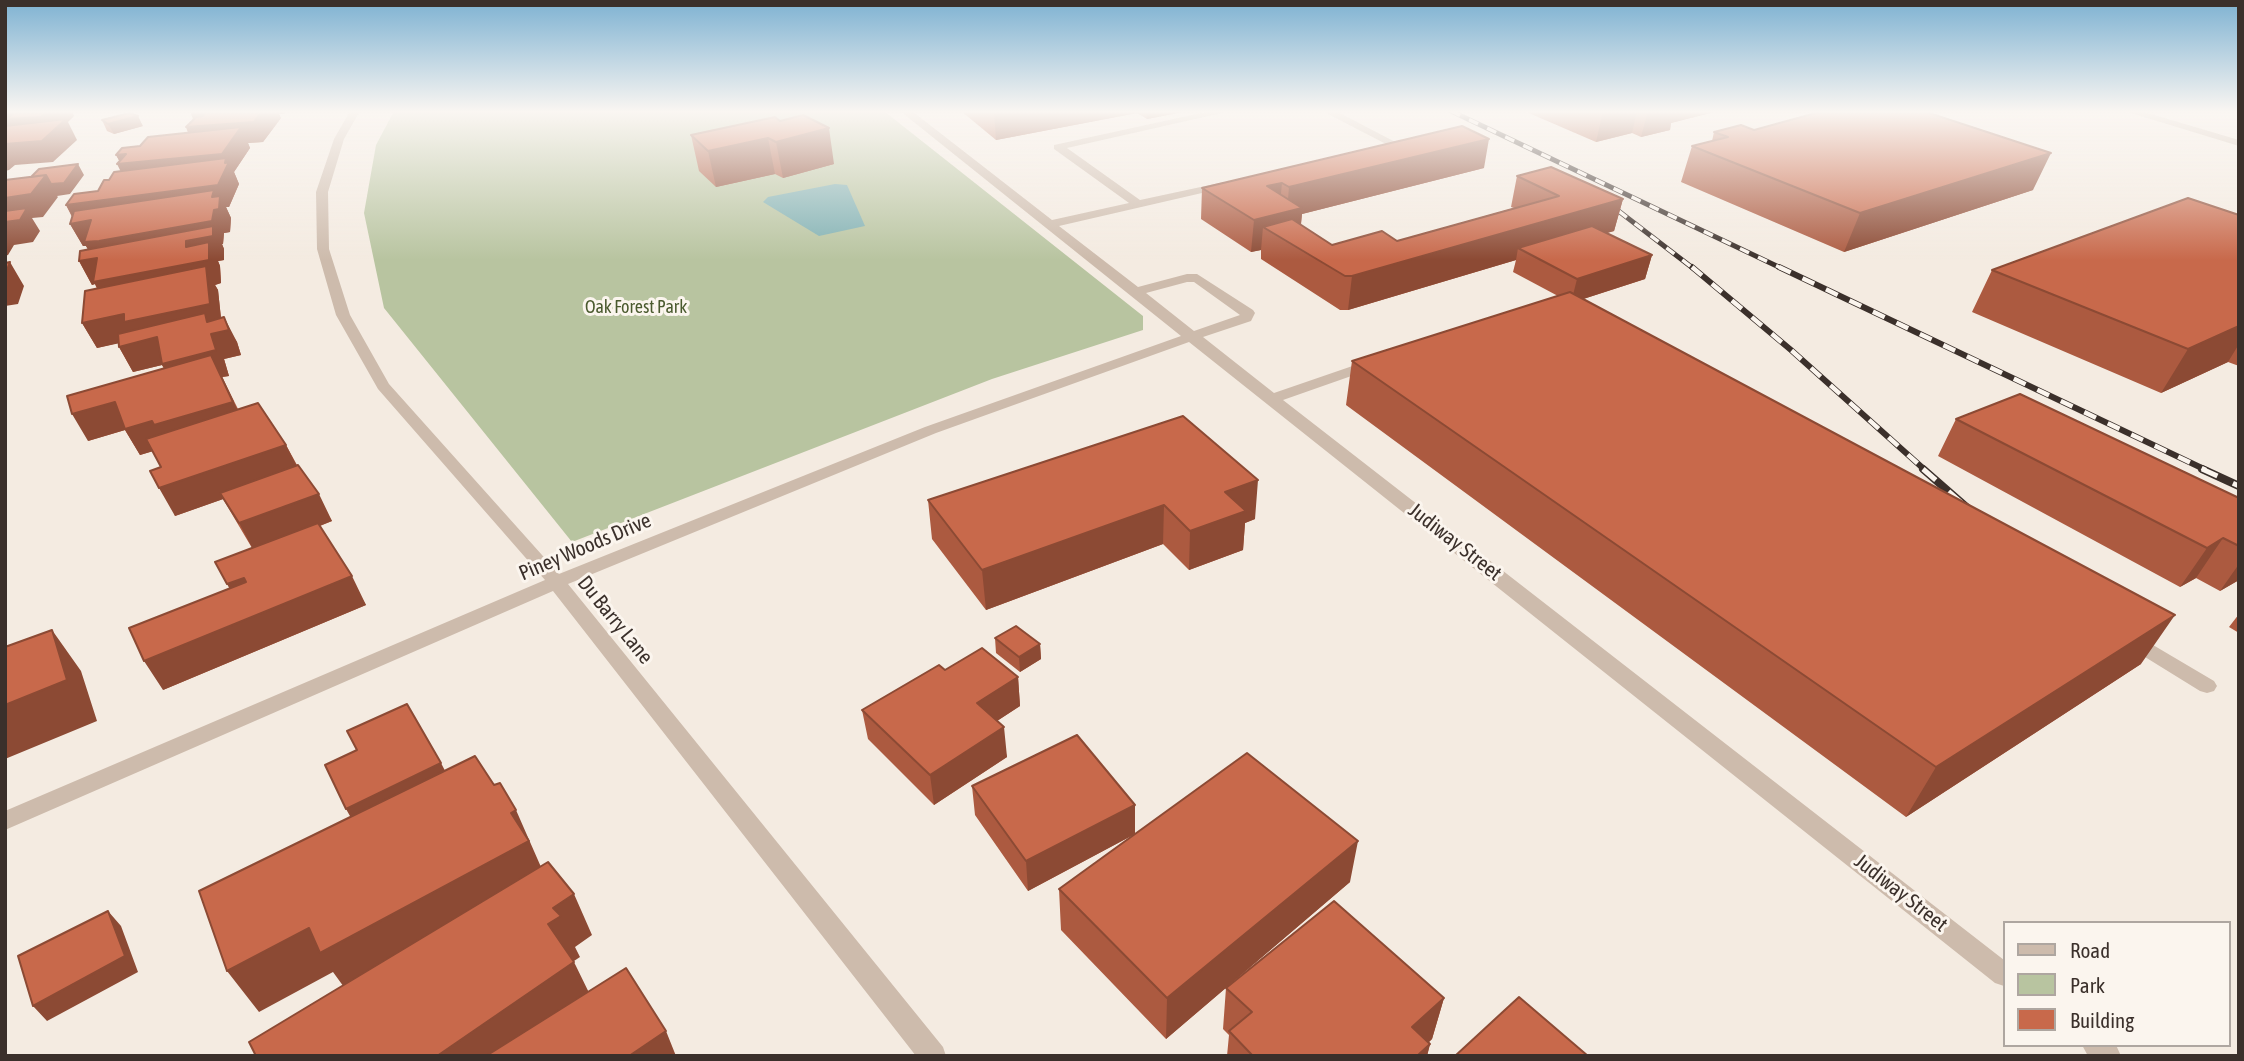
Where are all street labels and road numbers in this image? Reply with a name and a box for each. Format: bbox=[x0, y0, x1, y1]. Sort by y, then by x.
street label: Judiway Street bbox=[1403, 498, 1507, 586]
street label: Piney Woods Drive bbox=[515, 508, 655, 586]
street label: Du Barry Lane bbox=[572, 571, 658, 669]
street label: Judiway Street bbox=[1849, 849, 1953, 937]

